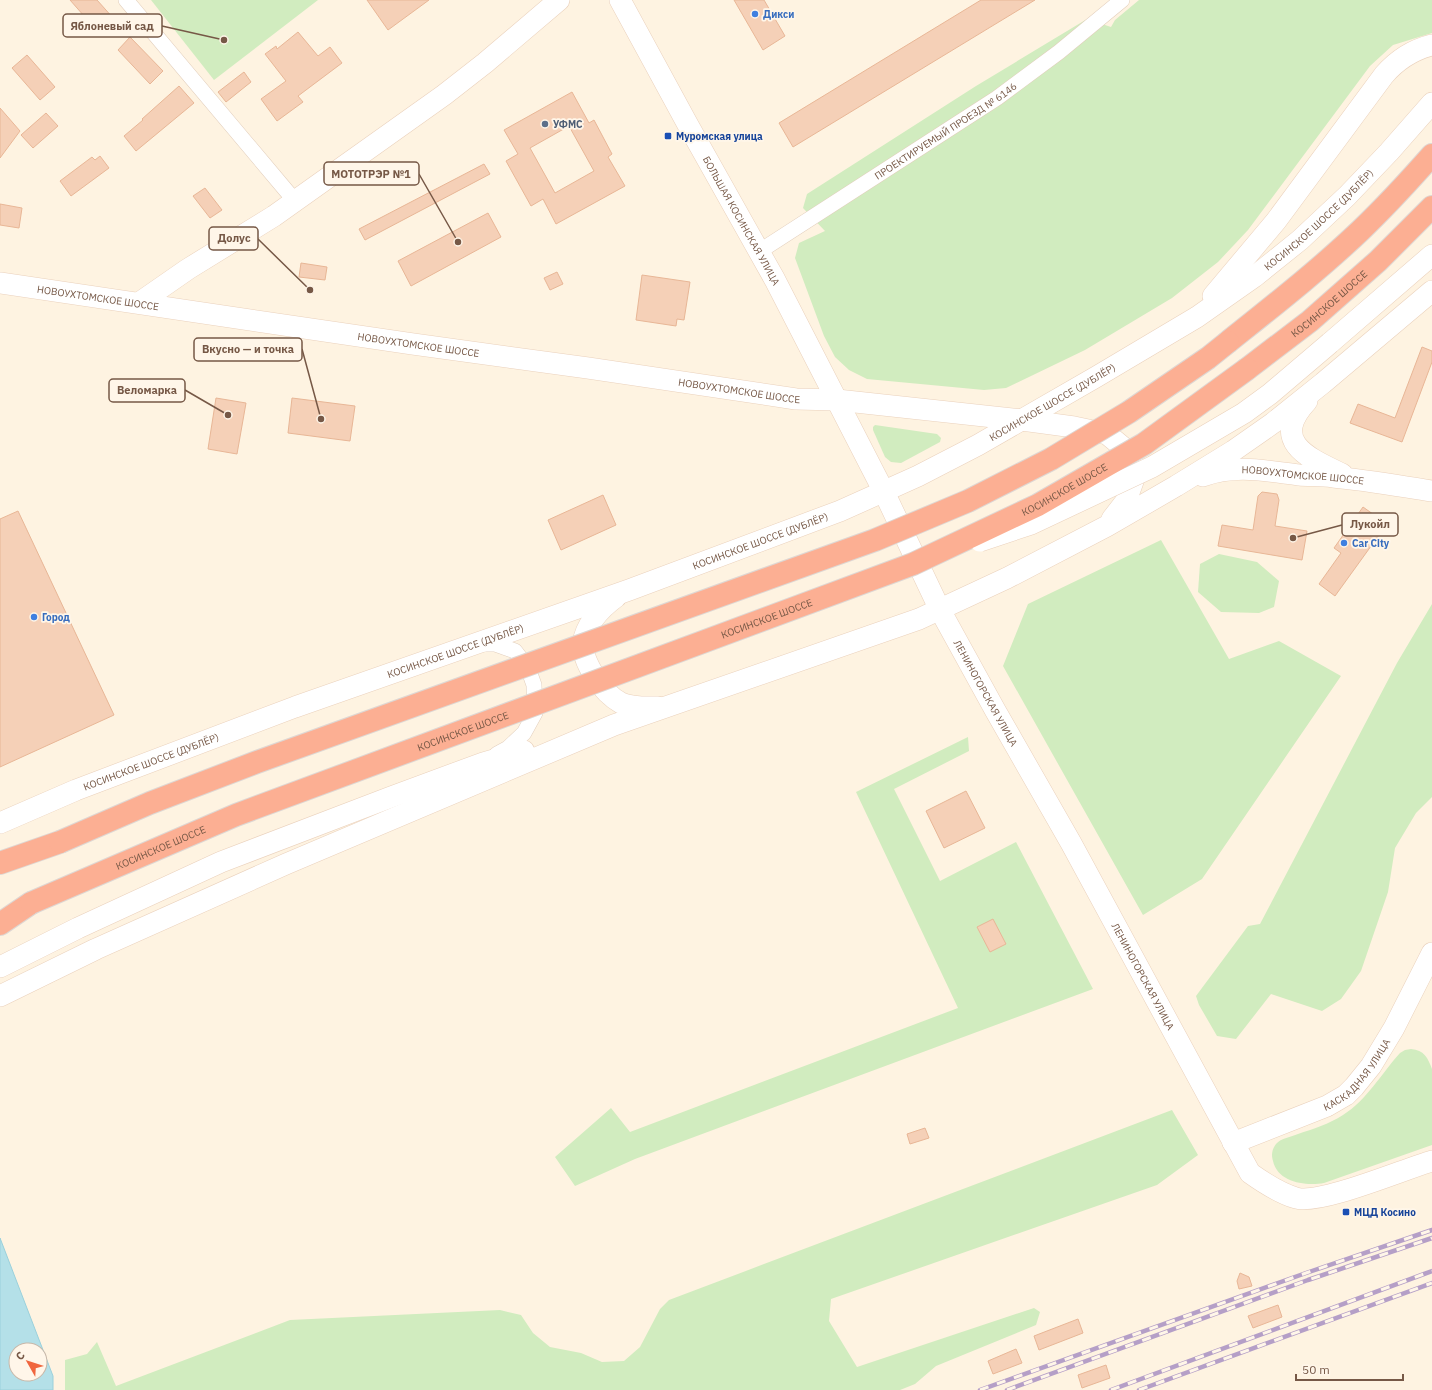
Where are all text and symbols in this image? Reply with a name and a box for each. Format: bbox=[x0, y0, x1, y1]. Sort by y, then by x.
place label: Дикси bbox=[763, 8, 794, 21]
marker: Дикси bbox=[750, 9, 760, 19]
callout: Яблоневый сад bbox=[63, 14, 162, 37]
text: Яблоневый сад bbox=[70, 19, 154, 33]
street label: ПРОЕКТИРУЕМЫЙ ПРОЕЗД № 6146 bbox=[872, 80, 1019, 182]
place label: УФМС bbox=[553, 118, 583, 131]
marker: УФМС bbox=[540, 119, 550, 129]
place label: Муромская улица bbox=[676, 130, 763, 143]
marker: Муромская улица bbox=[663, 131, 673, 141]
street label: БОЛЬШАЯ КОСИНСКАЯ УЛИЦА bbox=[700, 154, 783, 288]
callout: МОТОТРЭР №1 bbox=[324, 162, 419, 185]
text: МОТОТРЭР №1 bbox=[331, 167, 411, 181]
street label: КОСИНСКОЕ ШОССЕ (ДУБЛЁР) bbox=[1262, 167, 1376, 273]
callout: Долус bbox=[209, 227, 258, 250]
text: Долус bbox=[217, 231, 251, 245]
street label: КОСИНСКОЕ ШОССЕ bbox=[1288, 267, 1370, 340]
street label: НОВОУХТОМСКОЕ ШОССЕ bbox=[36, 283, 160, 313]
street label: НОВОУХТОМСКОЕ ШОССЕ bbox=[357, 330, 480, 360]
callout: Вкусно — и точка bbox=[194, 338, 302, 361]
text: Вкусно — и точка bbox=[202, 342, 294, 356]
street label: КОСИНСКОЕ ШОССЕ (ДУБЛЁР) bbox=[987, 361, 1118, 444]
street label: НОВОУХТОМСКОЕ ШОССЕ bbox=[677, 376, 800, 406]
callout: Веломарка bbox=[109, 379, 185, 402]
text: Веломарка bbox=[117, 383, 177, 397]
street label: КОСИНСКОЕ ШОССЕ bbox=[1019, 460, 1110, 519]
street label: НОВОУХТОМСКОЕ ШОССЕ bbox=[1242, 463, 1365, 488]
street label: КОСИНСКОЕ ШОССЕ (ДУБЛЁР) bbox=[691, 510, 830, 573]
callout: Лукойл bbox=[1342, 513, 1398, 536]
text: Лукойл bbox=[1350, 517, 1390, 531]
place label: Car City bbox=[1352, 537, 1390, 550]
marker: Car City bbox=[1339, 538, 1349, 548]
street label: КОСИНСКОЕ ШОССЕ bbox=[719, 596, 814, 642]
place label: Город bbox=[42, 611, 70, 624]
marker: Город bbox=[29, 612, 39, 622]
street label: КОСИНСКОЕ ШОССЕ (ДУБЛЁР) bbox=[386, 621, 526, 681]
street label: ЛЕНИНОГОРСКАЯ УЛИЦА bbox=[951, 638, 1021, 749]
street label: КОСИНСКОЕ ШОССЕ bbox=[415, 708, 511, 754]
street label: КОСИНСКОЕ ШОССЕ (ДУБЛЁР) bbox=[82, 731, 221, 794]
street label: КОСИНСКОЕ ШОССЕ bbox=[114, 823, 208, 873]
street label: ЛЕНИНОГОРСКАЯ УЛИЦА bbox=[1109, 921, 1177, 1033]
street label: КАСКАДНАЯ УЛИЦА bbox=[1322, 1036, 1393, 1114]
place label: МЦД Косино bbox=[1354, 1206, 1416, 1219]
marker: МЦД Косино bbox=[1341, 1207, 1351, 1217]
north arrow bbox=[8, 1342, 48, 1382]
text: С bbox=[13, 1349, 28, 1363]
scale bar bbox=[1296, 1356, 1403, 1382]
text: 50 m bbox=[1302, 1362, 1330, 1377]

